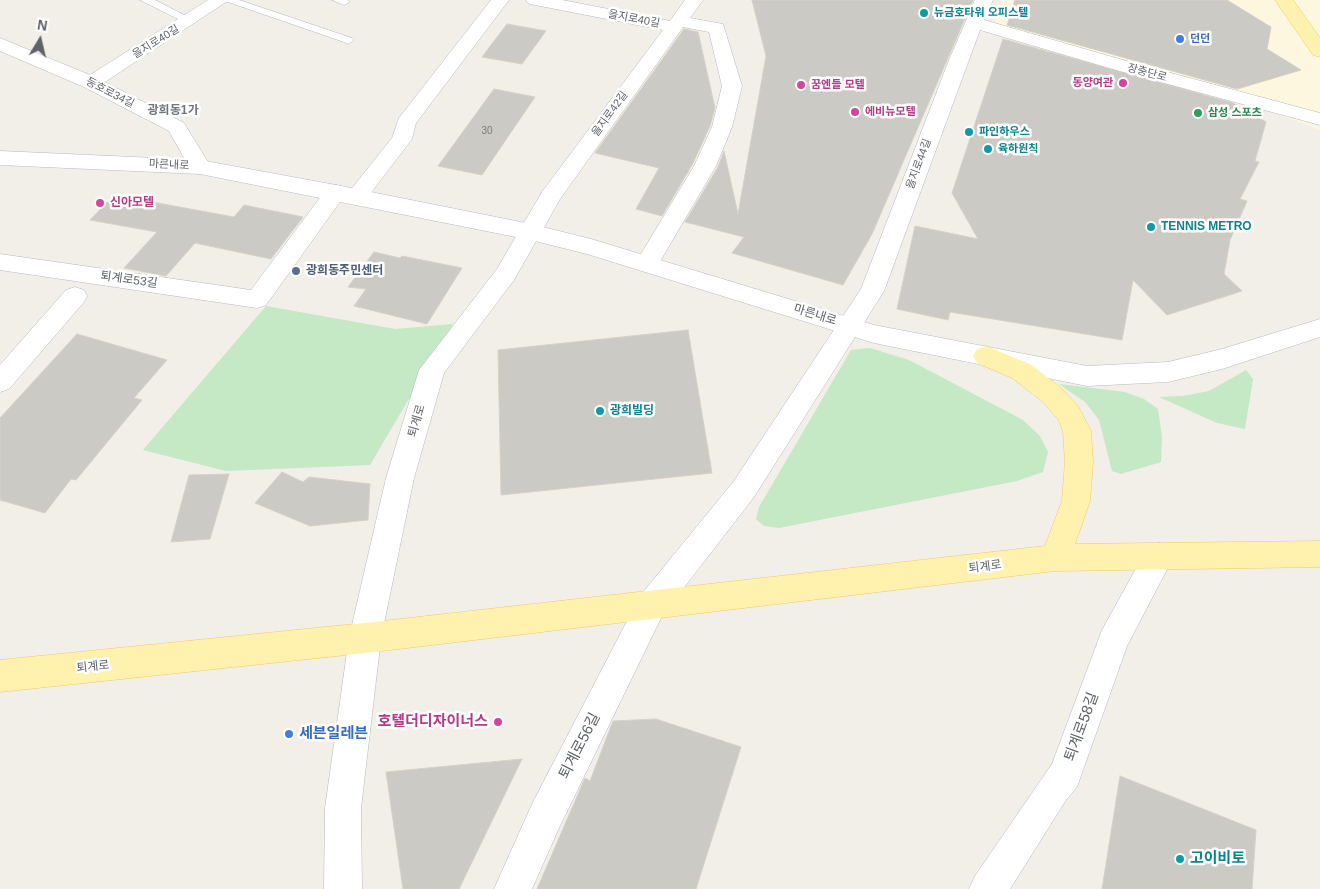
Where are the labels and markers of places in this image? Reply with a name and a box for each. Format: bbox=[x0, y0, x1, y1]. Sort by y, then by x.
place label: 뉴금호타워 오피스텔 bbox=[934, 6, 1028, 20]
marker: 뉴금호타워 오피스텔 bbox=[918, 7, 930, 19]
place label: 던던 bbox=[1190, 32, 1210, 46]
marker: 던던 bbox=[1174, 33, 1186, 45]
place label: 동양여관 bbox=[1073, 76, 1113, 90]
marker: 동양여관 bbox=[1117, 77, 1129, 89]
place label: 꿈엔들 모텔 bbox=[811, 78, 865, 92]
marker: 꿈엔들 모텔 bbox=[795, 79, 807, 91]
place label: 에비뉴모텔 bbox=[865, 105, 916, 119]
marker: 에비뉴모텔 bbox=[849, 106, 861, 118]
place label: 삼성 스포츠 bbox=[1208, 106, 1262, 120]
marker: 삼성 스포츠 bbox=[1192, 107, 1204, 119]
place label: 파인하우스 bbox=[979, 125, 1030, 139]
marker: 파인하우스 bbox=[963, 126, 975, 138]
place label: 육하원칙 bbox=[998, 142, 1038, 156]
marker: 육하원칙 bbox=[982, 143, 994, 155]
place label: 신아모텔 bbox=[110, 196, 154, 210]
marker: 신아모텔 bbox=[94, 197, 106, 209]
place label: TENNIS METRO bbox=[1161, 220, 1252, 234]
marker: TENNIS METRO bbox=[1145, 221, 1157, 233]
place label: 광희동주민센터 bbox=[306, 264, 383, 278]
marker: 광희동주민센터 bbox=[290, 265, 302, 277]
place label: 광희빌딩 bbox=[610, 404, 654, 418]
marker: 광희빌딩 bbox=[594, 405, 606, 417]
place label: 호텔더디자이너스 bbox=[378, 713, 488, 731]
marker: 호텔더디자이너스 bbox=[492, 716, 504, 728]
place label: 세븐일레븐 bbox=[299, 725, 368, 743]
marker: 세븐일레븐 bbox=[283, 728, 295, 740]
place label: 고이비토 bbox=[1190, 850, 1245, 868]
marker: 고이비토 bbox=[1174, 853, 1186, 865]

